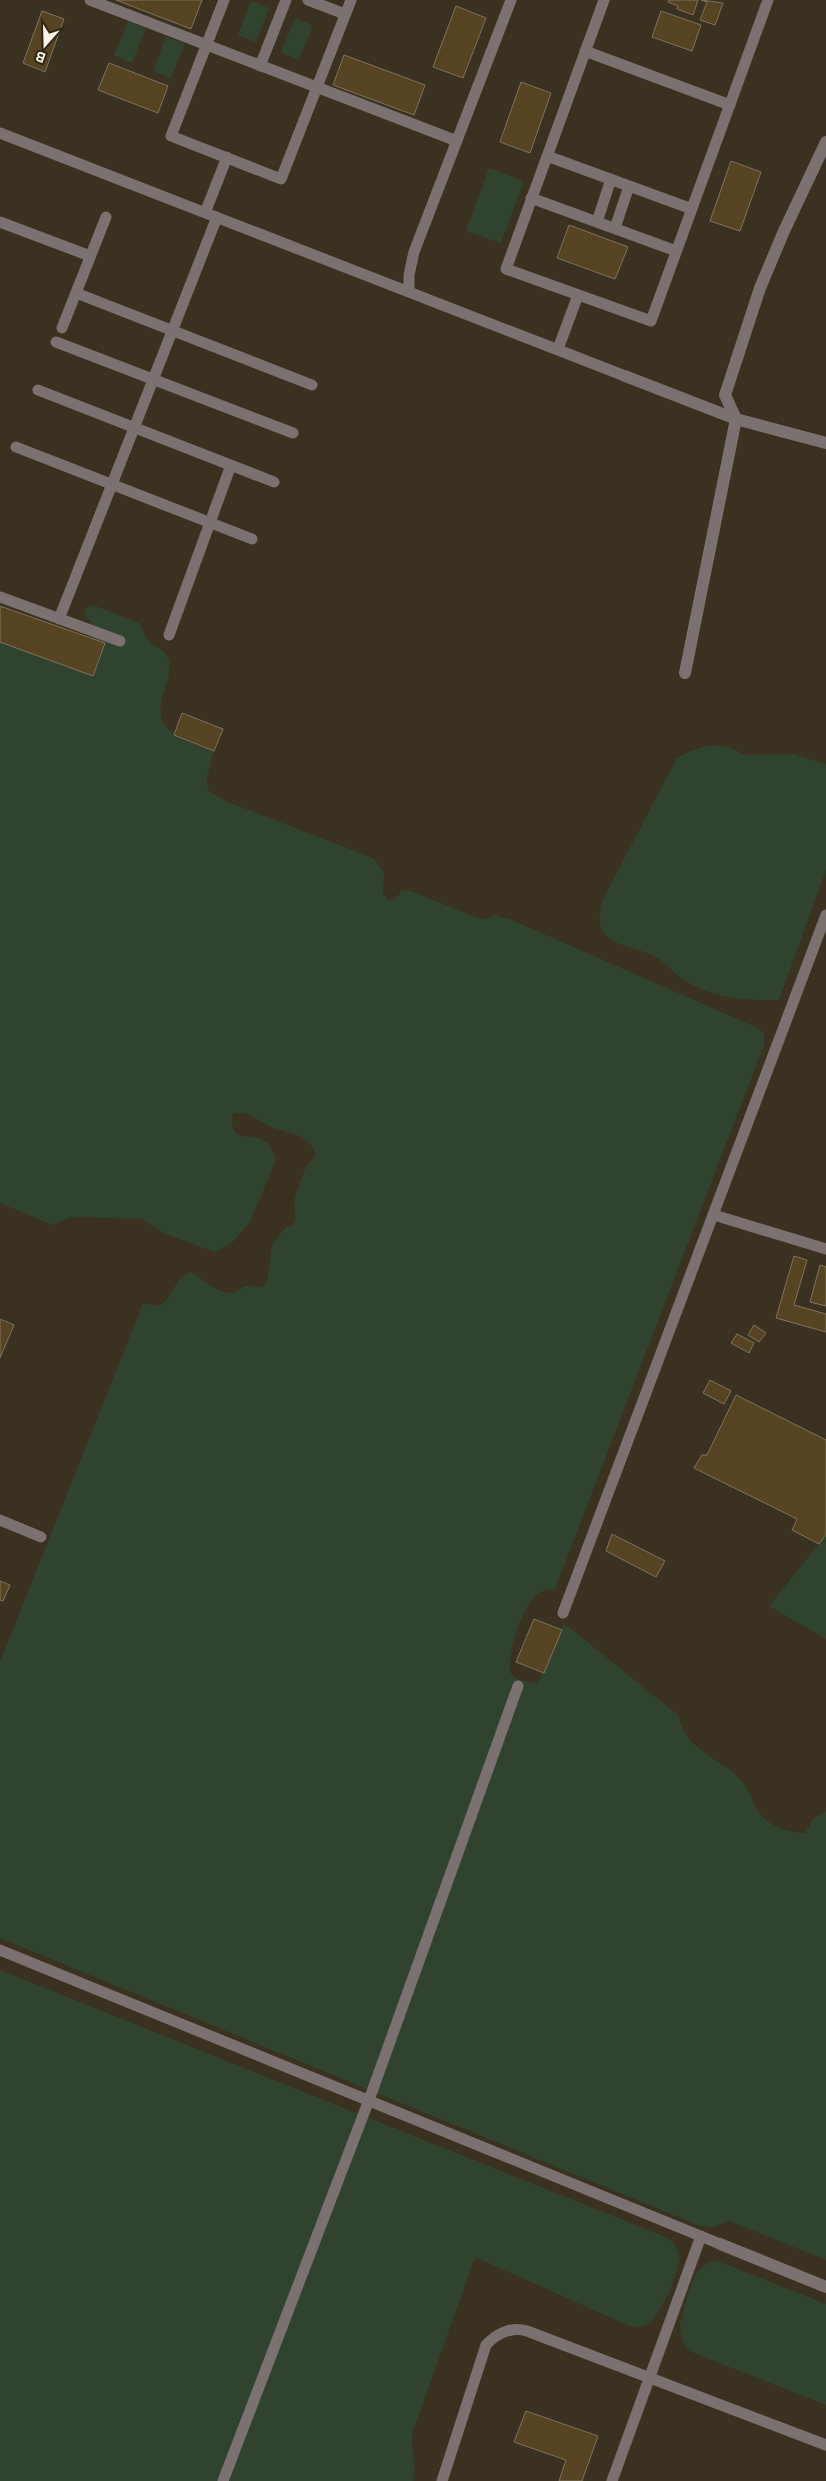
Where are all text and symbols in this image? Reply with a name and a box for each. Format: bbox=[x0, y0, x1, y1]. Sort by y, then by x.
north arrow bbox=[20, 20, 70, 70]
text: B bbox=[34, 46, 49, 65]

